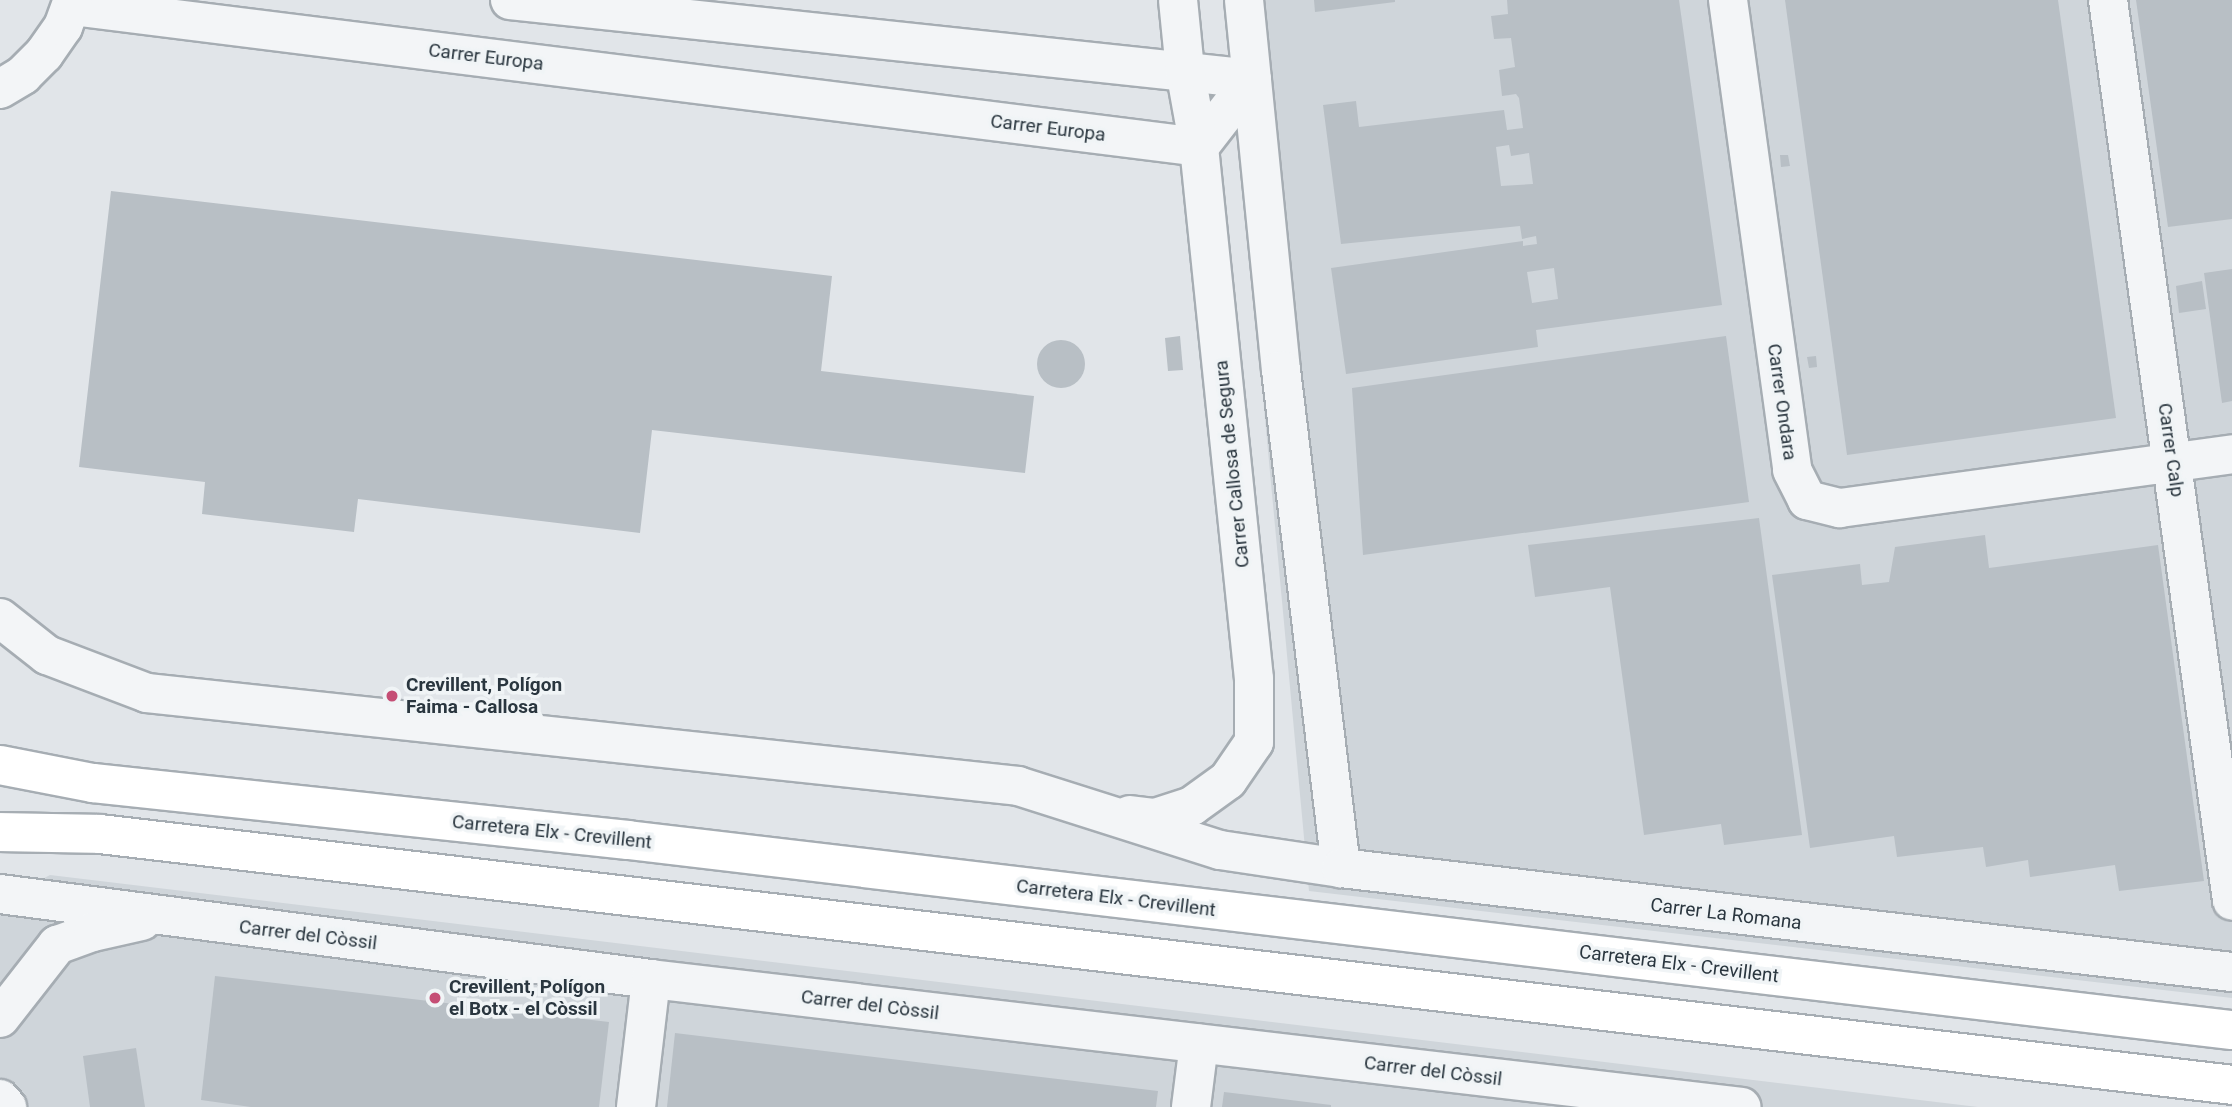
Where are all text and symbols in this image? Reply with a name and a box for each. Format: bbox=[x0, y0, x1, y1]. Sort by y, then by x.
street label: Carrer Europa bbox=[427, 39, 545, 75]
street label: Carrer Europa bbox=[989, 110, 1107, 146]
street label: Carrer Ondara bbox=[1763, 342, 1801, 462]
street label: Carrer Callosa de Segura bbox=[1210, 359, 1254, 569]
street label: Carrer Calp bbox=[2153, 402, 2189, 498]
place label: Crevillent, Polígon Faima - Callosa bbox=[406, 674, 562, 718]
marker: Crevillent, Polígon Faima - Callosa bbox=[384, 688, 400, 704]
street label: Carretera Elx - Crevillent bbox=[451, 810, 653, 854]
street label: Carretera Elx - Crevillent bbox=[1015, 874, 1217, 922]
street label: Carrer La Romana bbox=[1649, 893, 1803, 935]
street label: Carrer del Còssil bbox=[238, 915, 378, 955]
street label: Carretera Elx - Crevillent bbox=[1578, 940, 1780, 988]
place label: Crevillent, Polígon el Botx - el Còssil bbox=[449, 976, 605, 1020]
street label: Carrer del Còssil bbox=[800, 985, 940, 1025]
marker: Crevillent, Polígon el Botx - el Còssil bbox=[427, 990, 443, 1006]
street label: Carrer del Còssil bbox=[1363, 1051, 1503, 1091]

